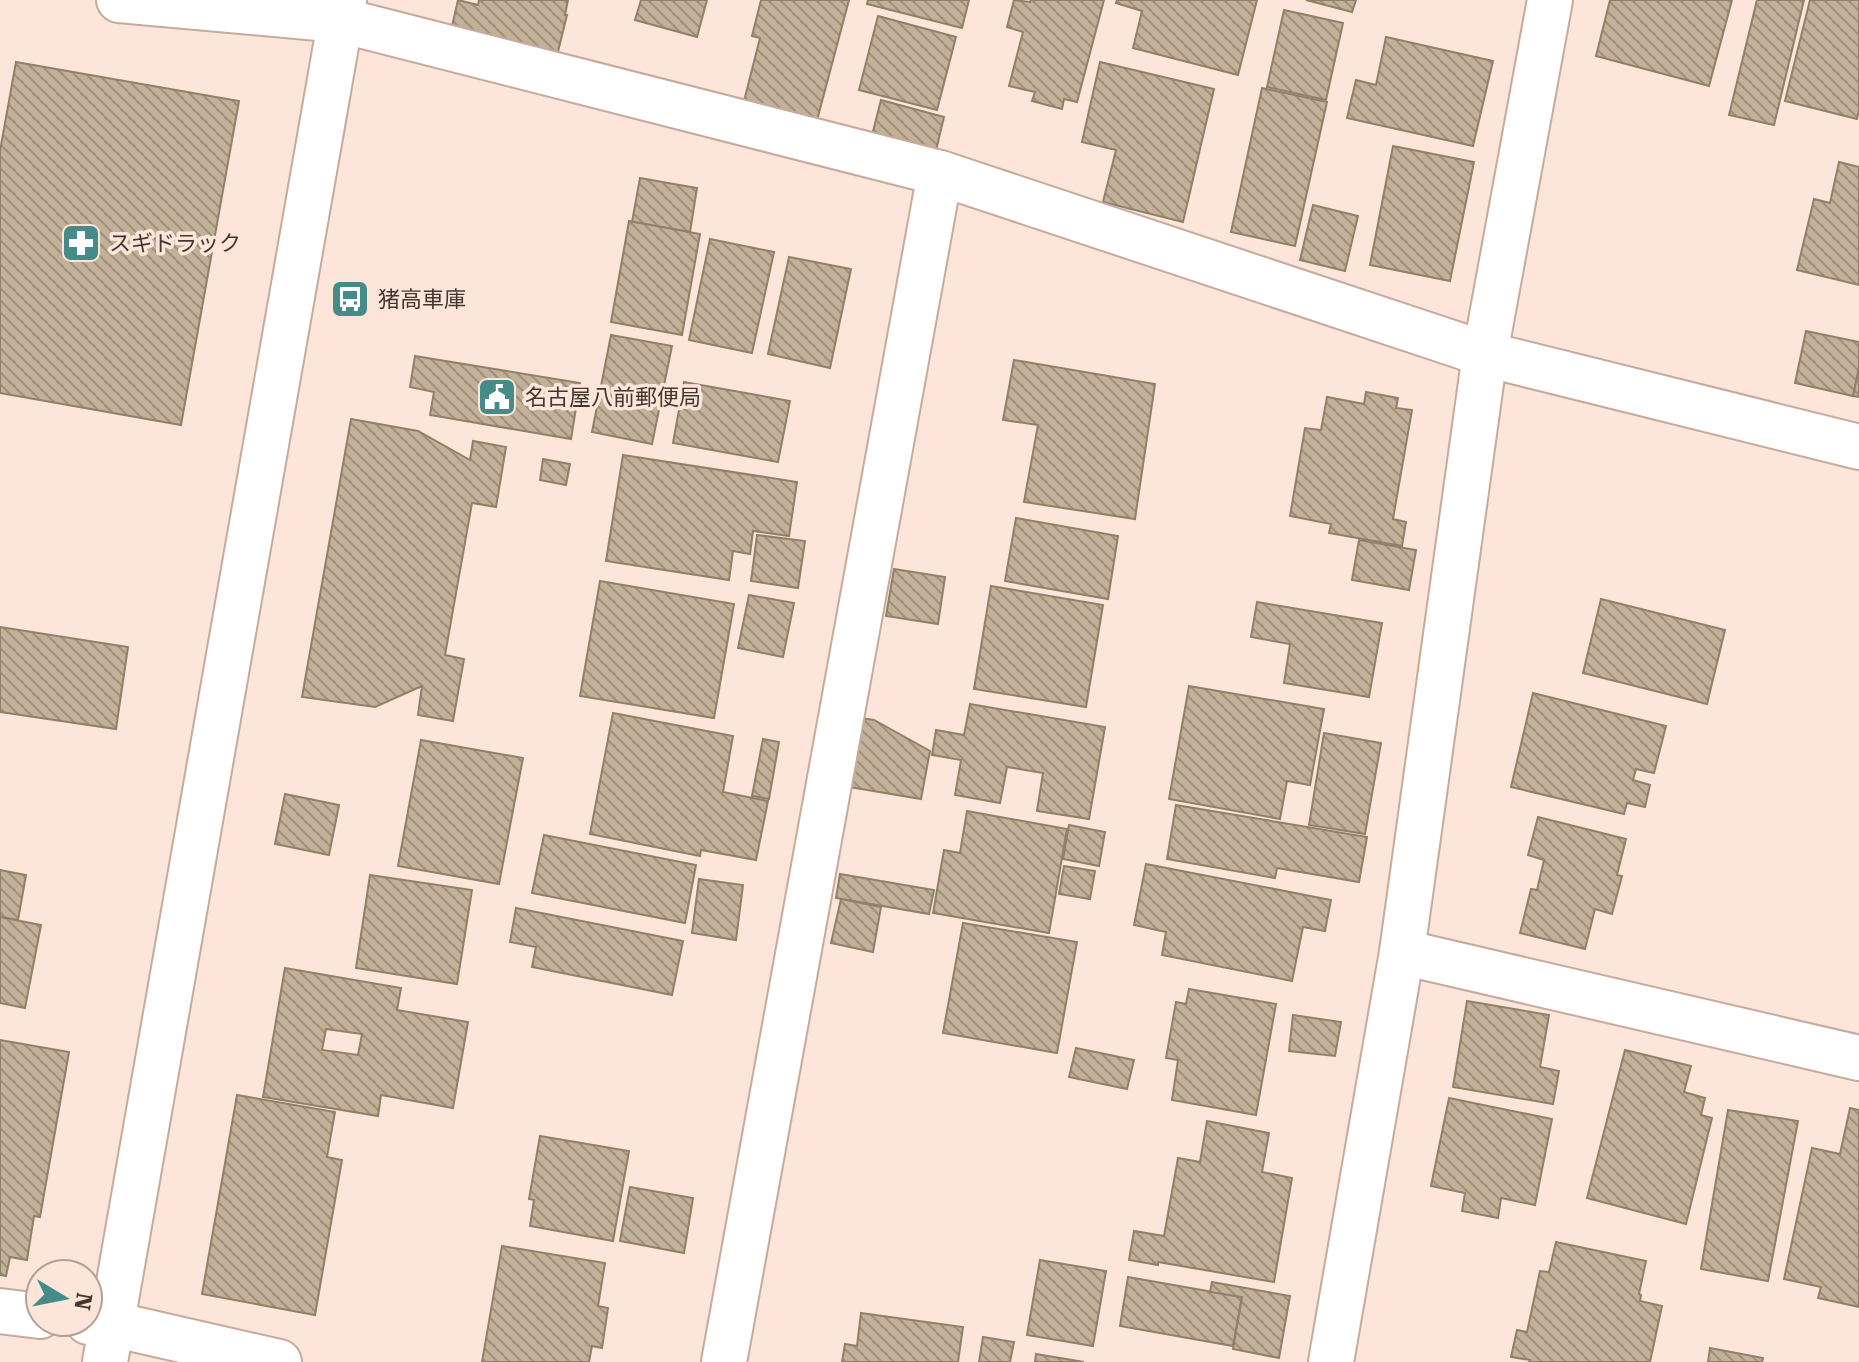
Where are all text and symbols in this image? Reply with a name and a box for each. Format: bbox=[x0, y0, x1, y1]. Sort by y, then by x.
pharmacy icon: スギドラック bbox=[60, 222, 102, 264]
place label: スギドラック bbox=[109, 231, 241, 256]
bus stop icon: 猪高車庫 bbox=[329, 278, 371, 320]
place label: 猪高車庫 bbox=[378, 287, 466, 312]
public building icon: 名古屋八前郵便局 bbox=[476, 376, 518, 418]
place label: 名古屋八前郵便局 bbox=[525, 385, 701, 410]
north arrow bbox=[24, 1258, 104, 1338]
text: N bbox=[69, 1291, 97, 1312]

